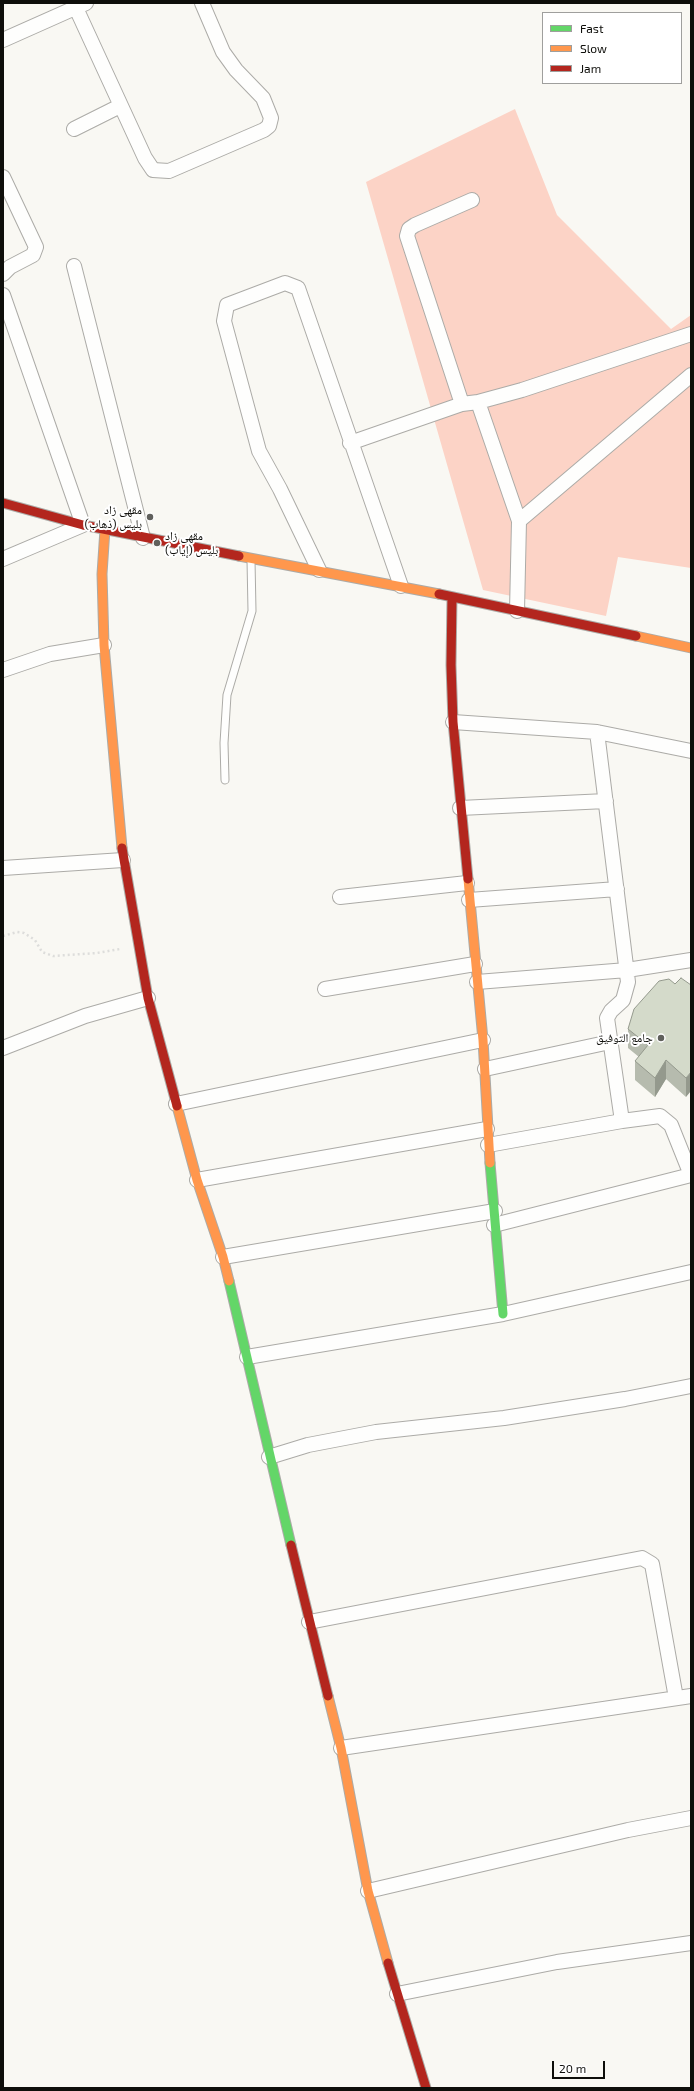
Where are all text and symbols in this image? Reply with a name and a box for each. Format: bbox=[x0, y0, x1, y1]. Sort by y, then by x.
legend bbox=[542, 12, 682, 84]
text: Fast bbox=[580, 21, 603, 35]
text: Slow bbox=[580, 41, 607, 55]
text: Jam bbox=[580, 61, 601, 75]
place label: مقهى زاد بليس (ذهاب) bbox=[85, 503, 142, 531]
marker: مقهى زاد بليس (ذهاب) bbox=[145, 512, 155, 522]
place label: مقهى زاد بليس (إياب) bbox=[165, 529, 218, 557]
marker: مقهى زاد بليس (إياب) bbox=[152, 538, 162, 548]
place label: جامع التوفيق bbox=[596, 1031, 653, 1045]
marker: جامع التوفيق bbox=[656, 1033, 666, 1043]
scale bar bbox=[554, 2053, 607, 2079]
text: 20 m bbox=[559, 2061, 586, 2075]

